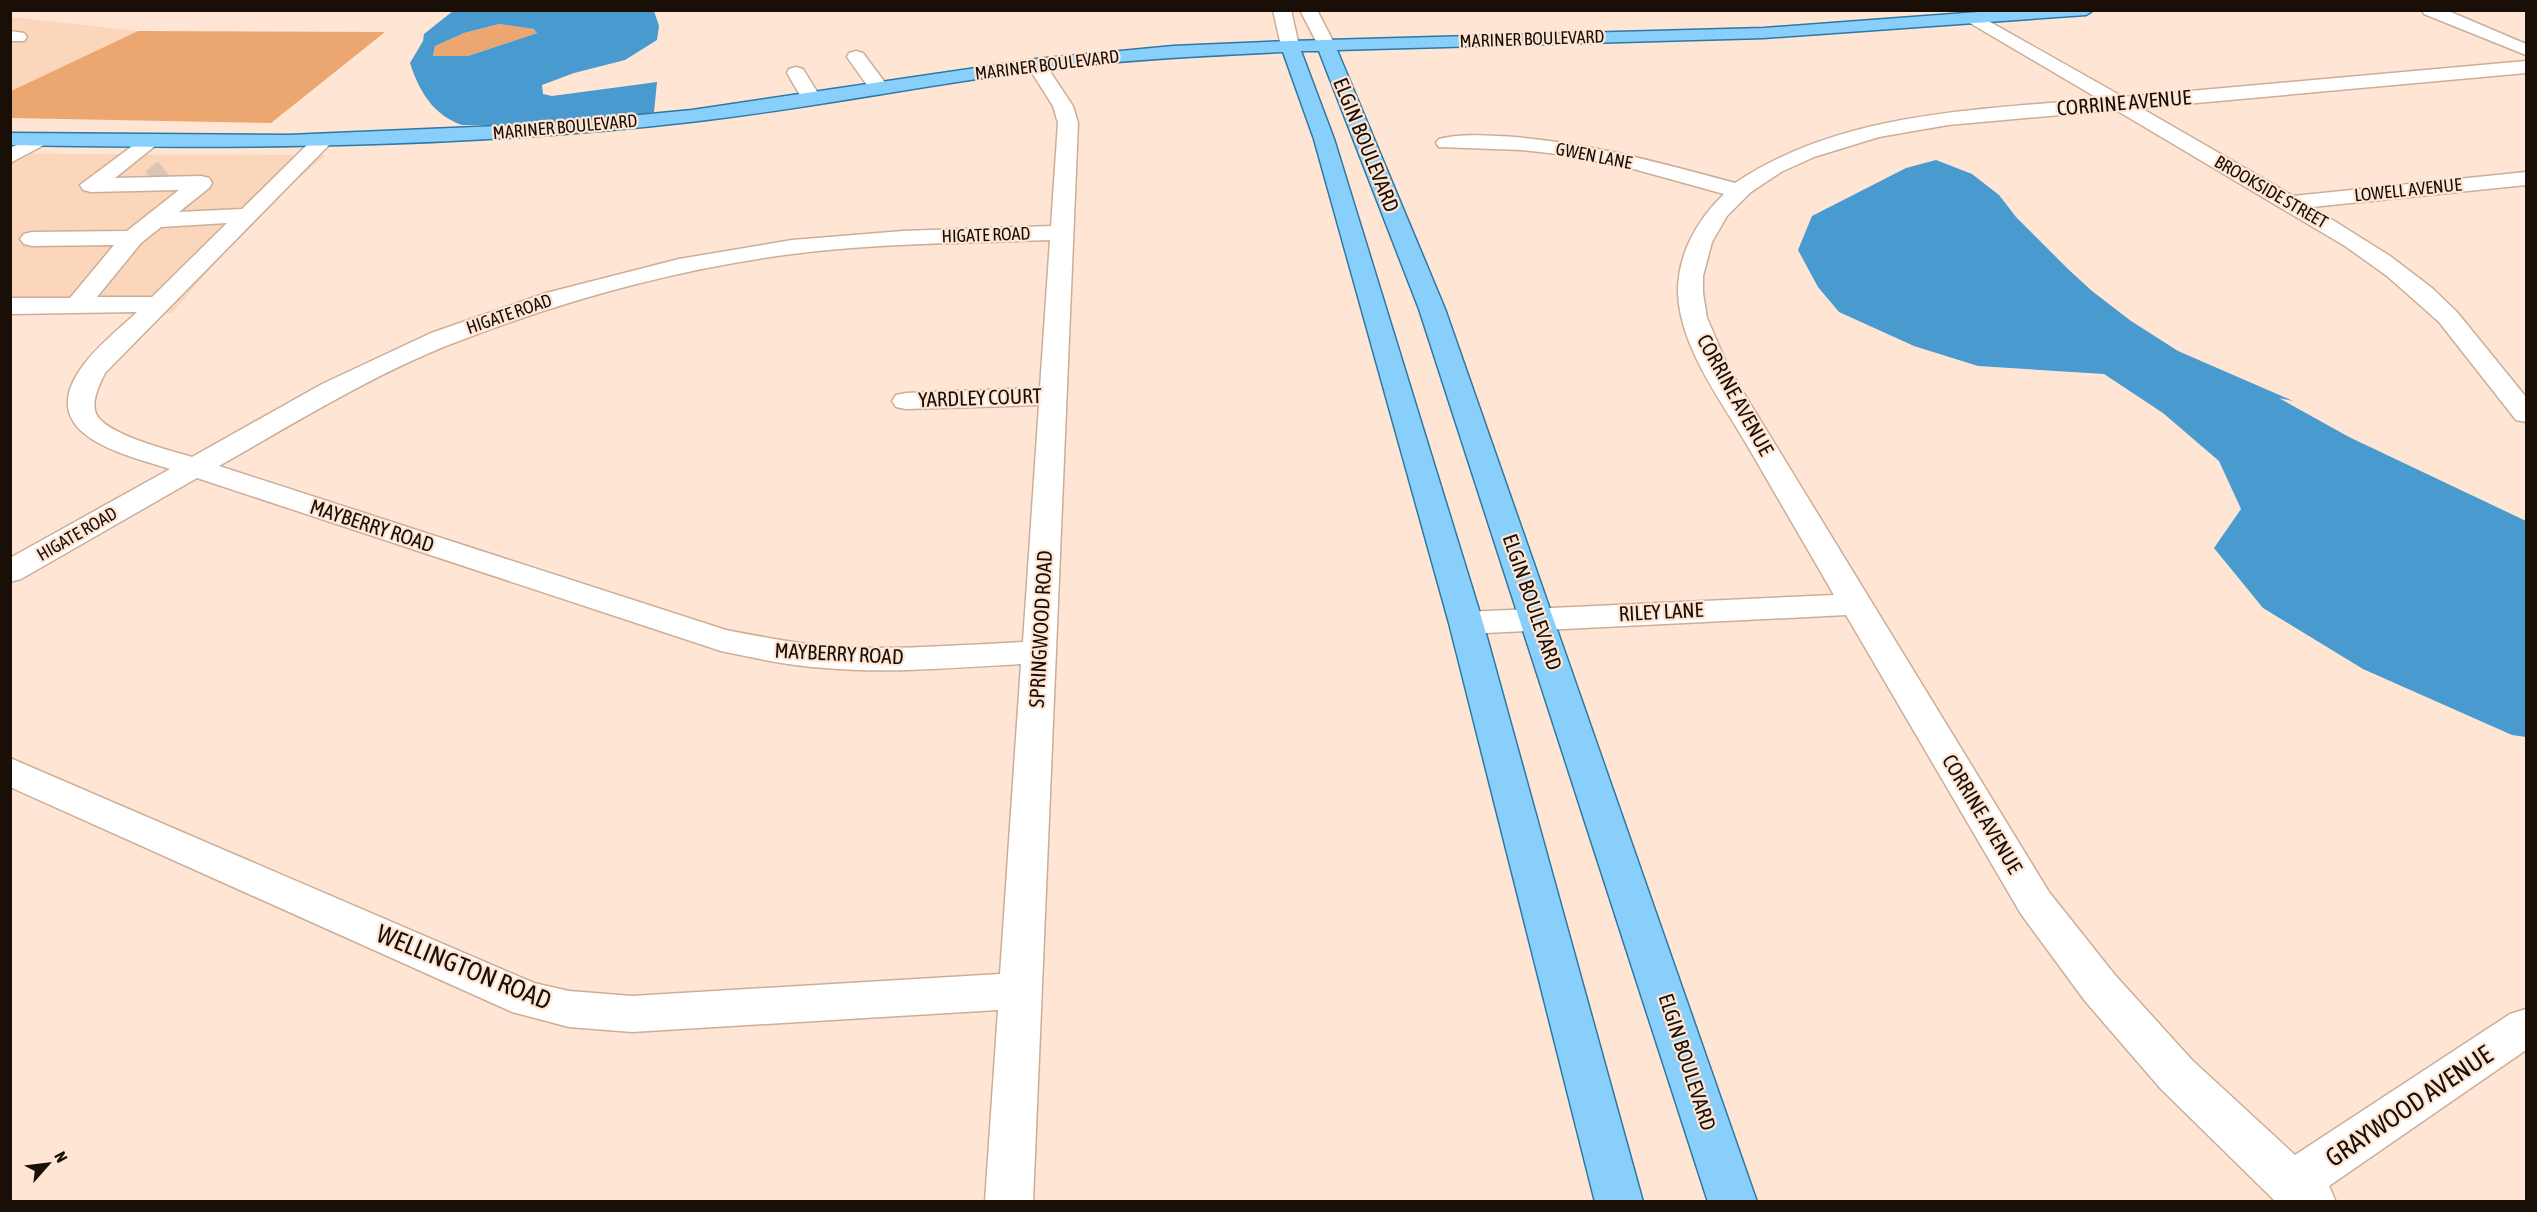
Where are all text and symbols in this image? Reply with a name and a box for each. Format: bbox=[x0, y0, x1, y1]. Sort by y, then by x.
street label: MARINER BOULEVARD bbox=[1459, 25, 1605, 52]
street label: MARINER BOULEVARD bbox=[974, 45, 1120, 84]
street label: ELGIN BOULEVARD bbox=[1329, 74, 1405, 215]
street label: CORRINE AVENUE bbox=[2056, 84, 2192, 120]
street label: MARINER BOULEVARD bbox=[492, 110, 638, 143]
street label: GWEN LANE bbox=[1554, 138, 1634, 173]
street label: BROOKSIDE STREET bbox=[2211, 151, 2332, 233]
street label: LOWELL AVENUE bbox=[2353, 173, 2463, 206]
street label: HIGATE ROAD bbox=[941, 222, 1031, 247]
street label: HIGATE ROAD bbox=[463, 289, 554, 338]
street label: CORRINE AVENUE bbox=[1693, 330, 1779, 459]
street label: YARDLEY COURT bbox=[918, 383, 1042, 411]
street label: MAYBERRY ROAD bbox=[307, 494, 437, 556]
street label: HIGATE ROAD bbox=[33, 502, 121, 565]
street label: ELGIN BOULEVARD bbox=[1498, 530, 1567, 673]
street label: SPRINGWOOD ROAD bbox=[1024, 550, 1056, 708]
street label: RILEY LANE bbox=[1618, 597, 1704, 625]
street label: MAYBERRY ROAD bbox=[774, 638, 904, 668]
street label: CORRINE AVENUE bbox=[1938, 750, 2028, 877]
street label: WELLINGTON ROAD bbox=[372, 918, 556, 1016]
street label: ELGIN BOULEVARD bbox=[1655, 990, 1721, 1133]
street label: GRAYWOOD AVENUE bbox=[2320, 1039, 2498, 1173]
north arrow bbox=[18, 1134, 78, 1194]
text: N bbox=[51, 1149, 71, 1165]

